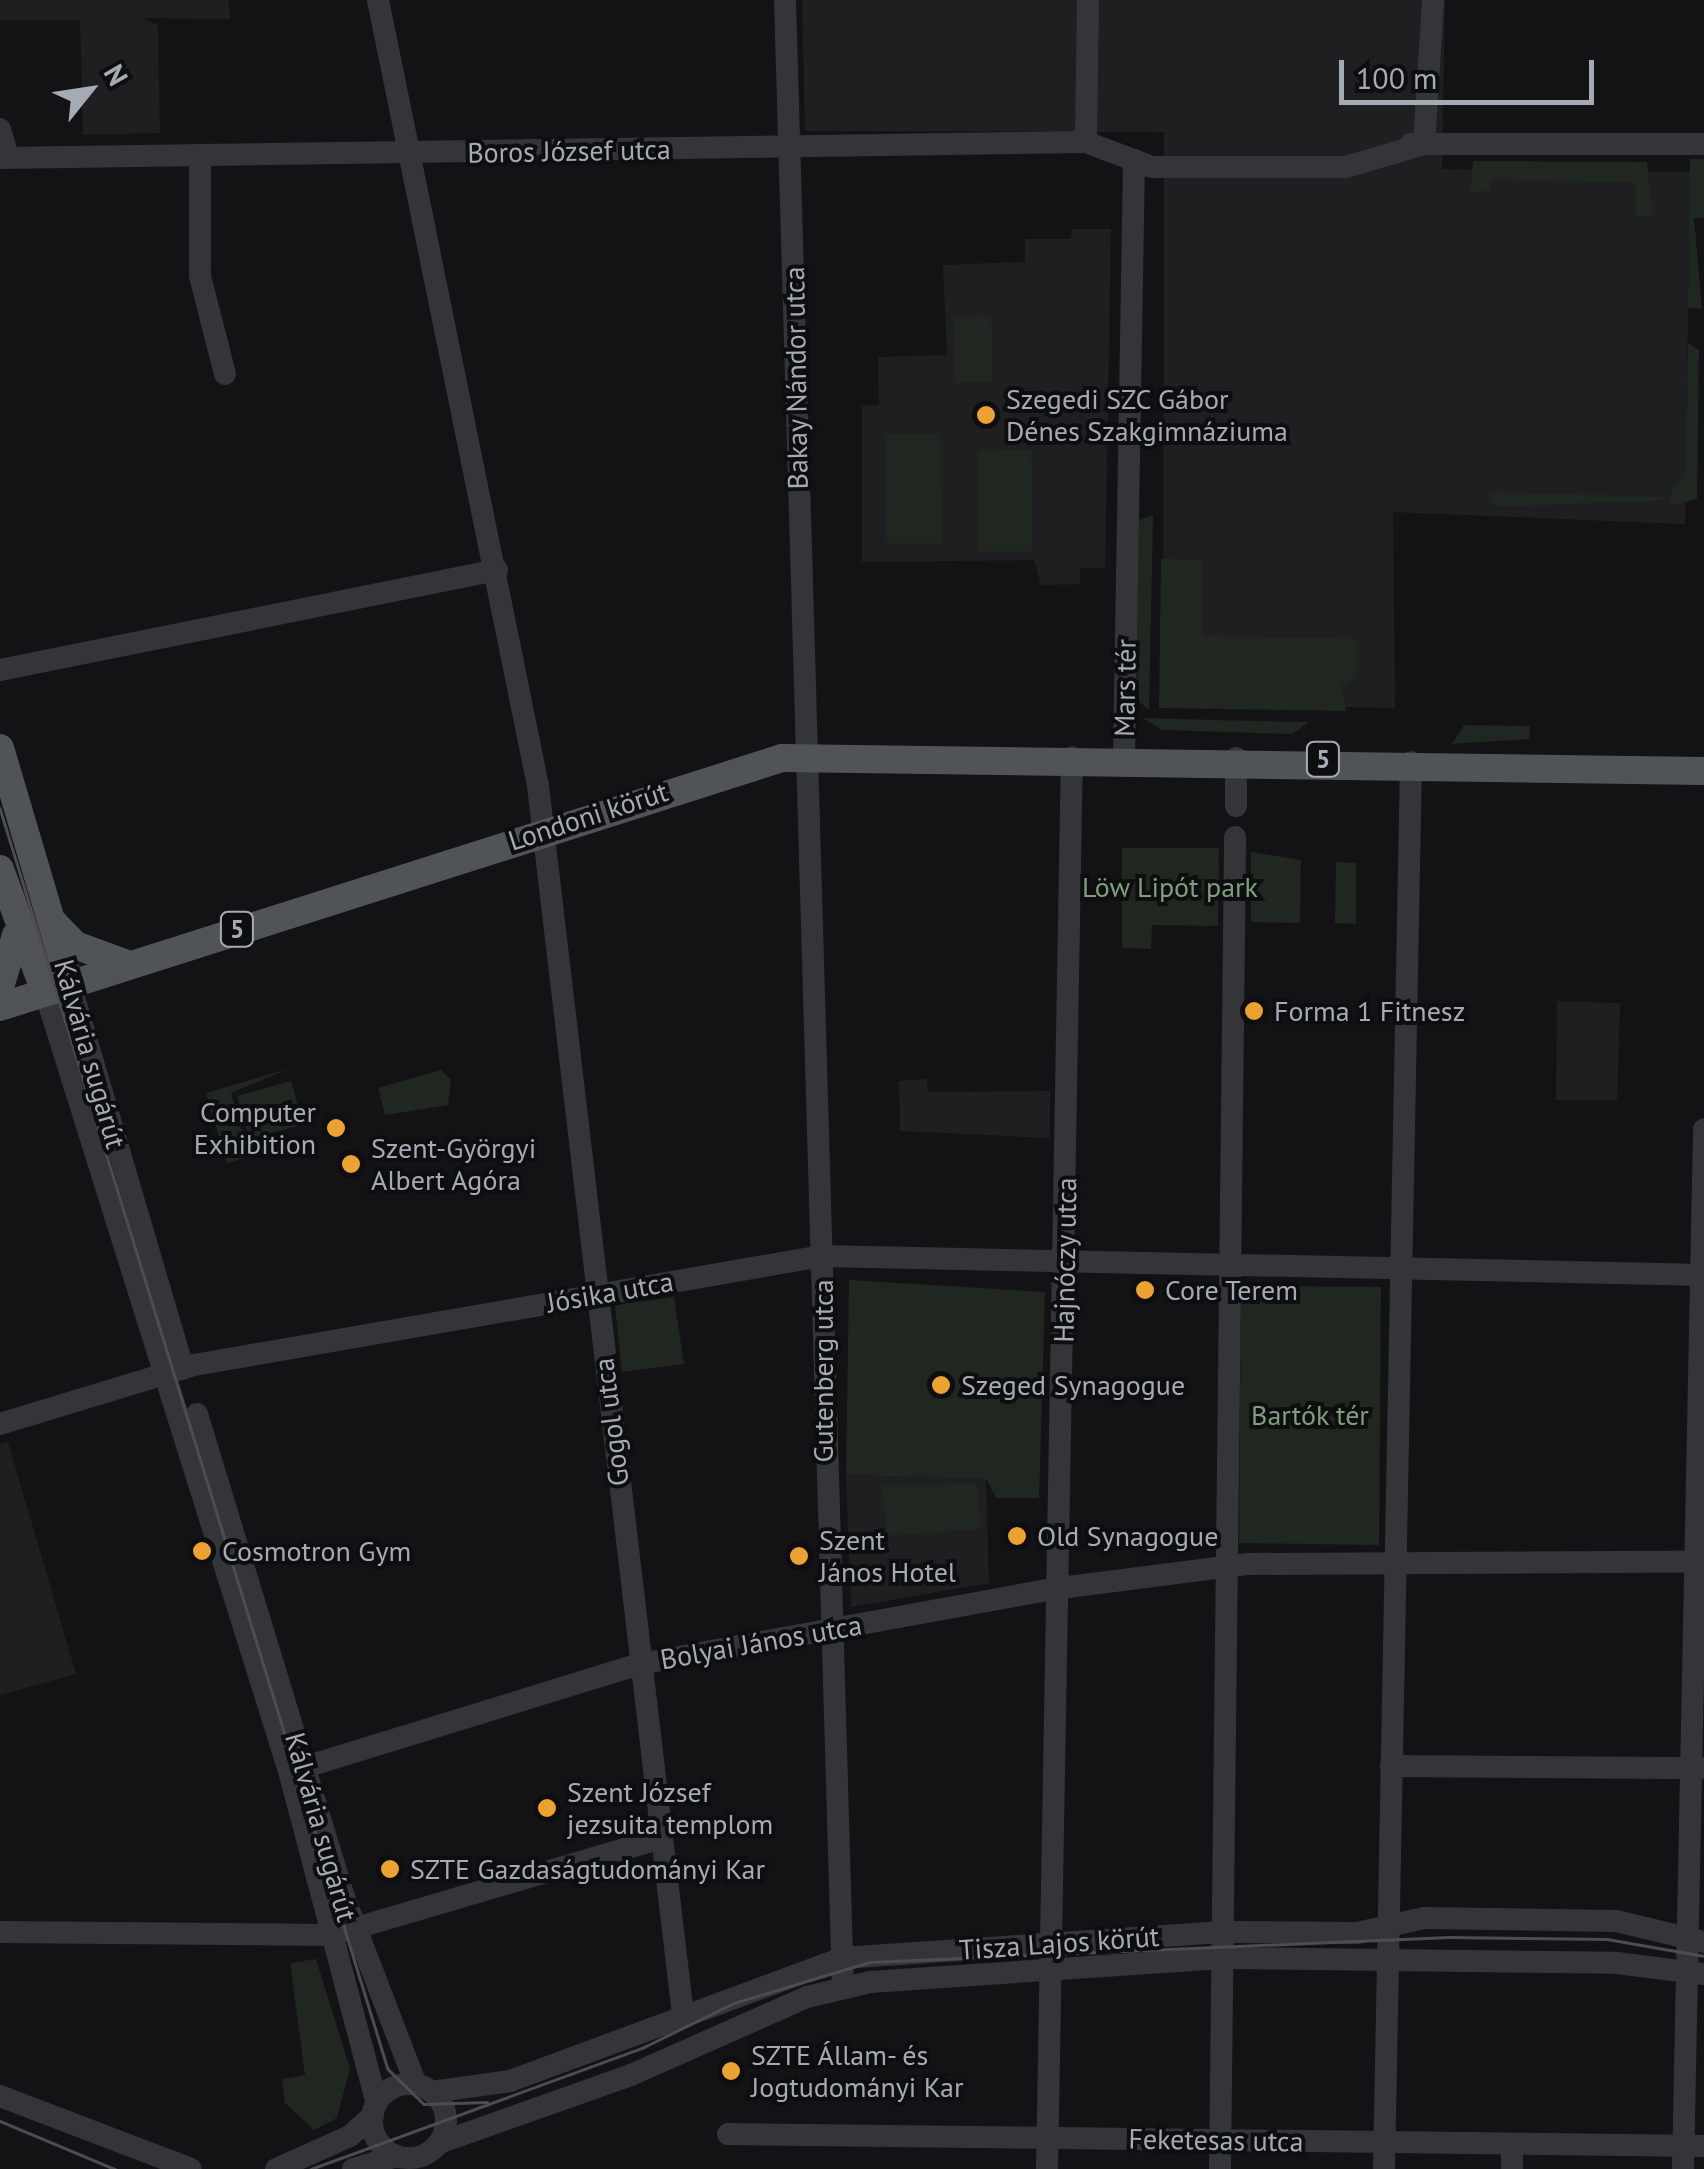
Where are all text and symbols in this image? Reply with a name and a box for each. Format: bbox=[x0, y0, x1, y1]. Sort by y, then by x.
north arrow bbox=[40, 40, 140, 140]
scale bar bbox=[1344, 40, 1599, 102]
text: N bbox=[96, 58, 137, 92]
text: 100 m bbox=[1356, 58, 1437, 97]
street label: Boros József utca bbox=[467, 132, 671, 170]
street label: Bakay Nándor utca bbox=[777, 266, 815, 490]
place label: Szegedi SZC Gábor Dénes Szakgimnáziuma bbox=[1006, 382, 1288, 448]
marker: Szegedi SZC Gábor Dénes Szakgimnáziuma bbox=[975, 404, 997, 426]
street label: Mars tér bbox=[1107, 639, 1143, 737]
road number: 5 bbox=[1306, 739, 1340, 779]
street label: Londoni körút bbox=[504, 774, 672, 858]
park label: Löw Lipót park bbox=[1082, 870, 1258, 904]
road number: 5 bbox=[220, 909, 254, 949]
street label: Kálvária sugárút bbox=[47, 956, 133, 1152]
place label: Forma 1 Fitnesz bbox=[1274, 994, 1465, 1028]
marker: Forma 1 Fitnesz bbox=[1243, 1000, 1265, 1022]
place label: Computer Exhibition bbox=[194, 1095, 316, 1161]
marker: Computer Exhibition bbox=[325, 1117, 347, 1139]
place label: Szent-Györgyi Albert Agóra bbox=[371, 1131, 536, 1197]
marker: Szent-Györgyi Albert Agóra bbox=[340, 1153, 362, 1175]
street label: Hajnóczy utca bbox=[1047, 1177, 1083, 1343]
street label: Jósika utca bbox=[544, 1264, 676, 1320]
place label: Core Terem bbox=[1165, 1273, 1299, 1307]
street label: Gutenberg utca bbox=[806, 1279, 840, 1463]
marker: Core Terem bbox=[1134, 1279, 1156, 1301]
street label: Gogol utca bbox=[586, 1356, 636, 1488]
place label: Szeged Synagogue bbox=[961, 1368, 1185, 1402]
marker: Szeged Synagogue bbox=[930, 1374, 952, 1396]
park label: Bartók tér bbox=[1251, 1398, 1369, 1432]
place label: Old Synagogue bbox=[1037, 1519, 1218, 1553]
place label: Szent János Hotel bbox=[819, 1523, 956, 1589]
marker: Old Synagogue bbox=[1006, 1525, 1028, 1547]
place label: Cosmotron Gym bbox=[222, 1534, 411, 1568]
marker: Cosmotron Gym bbox=[191, 1540, 213, 1562]
marker: Szent János Hotel bbox=[788, 1545, 810, 1567]
street label: Bolyai János utca bbox=[658, 1608, 864, 1676]
street label: Kálvária sugárút bbox=[278, 1729, 364, 1925]
place label: Szent József jezsuita templom bbox=[567, 1775, 773, 1841]
marker: Szent József jezsuita templom bbox=[536, 1797, 558, 1819]
place label: SZTE Gazdaságtudományi Kar bbox=[410, 1852, 765, 1886]
marker: SZTE Gazdaságtudományi Kar bbox=[379, 1858, 401, 1880]
street label: Tisza Lajos körút bbox=[958, 1919, 1160, 1967]
place label: SZTE Állam- és Jogtudományi Kar bbox=[751, 2038, 964, 2104]
marker: SZTE Állam- és Jogtudományi Kar bbox=[720, 2060, 742, 2082]
street label: Feketesas utca bbox=[1128, 2122, 1304, 2158]

